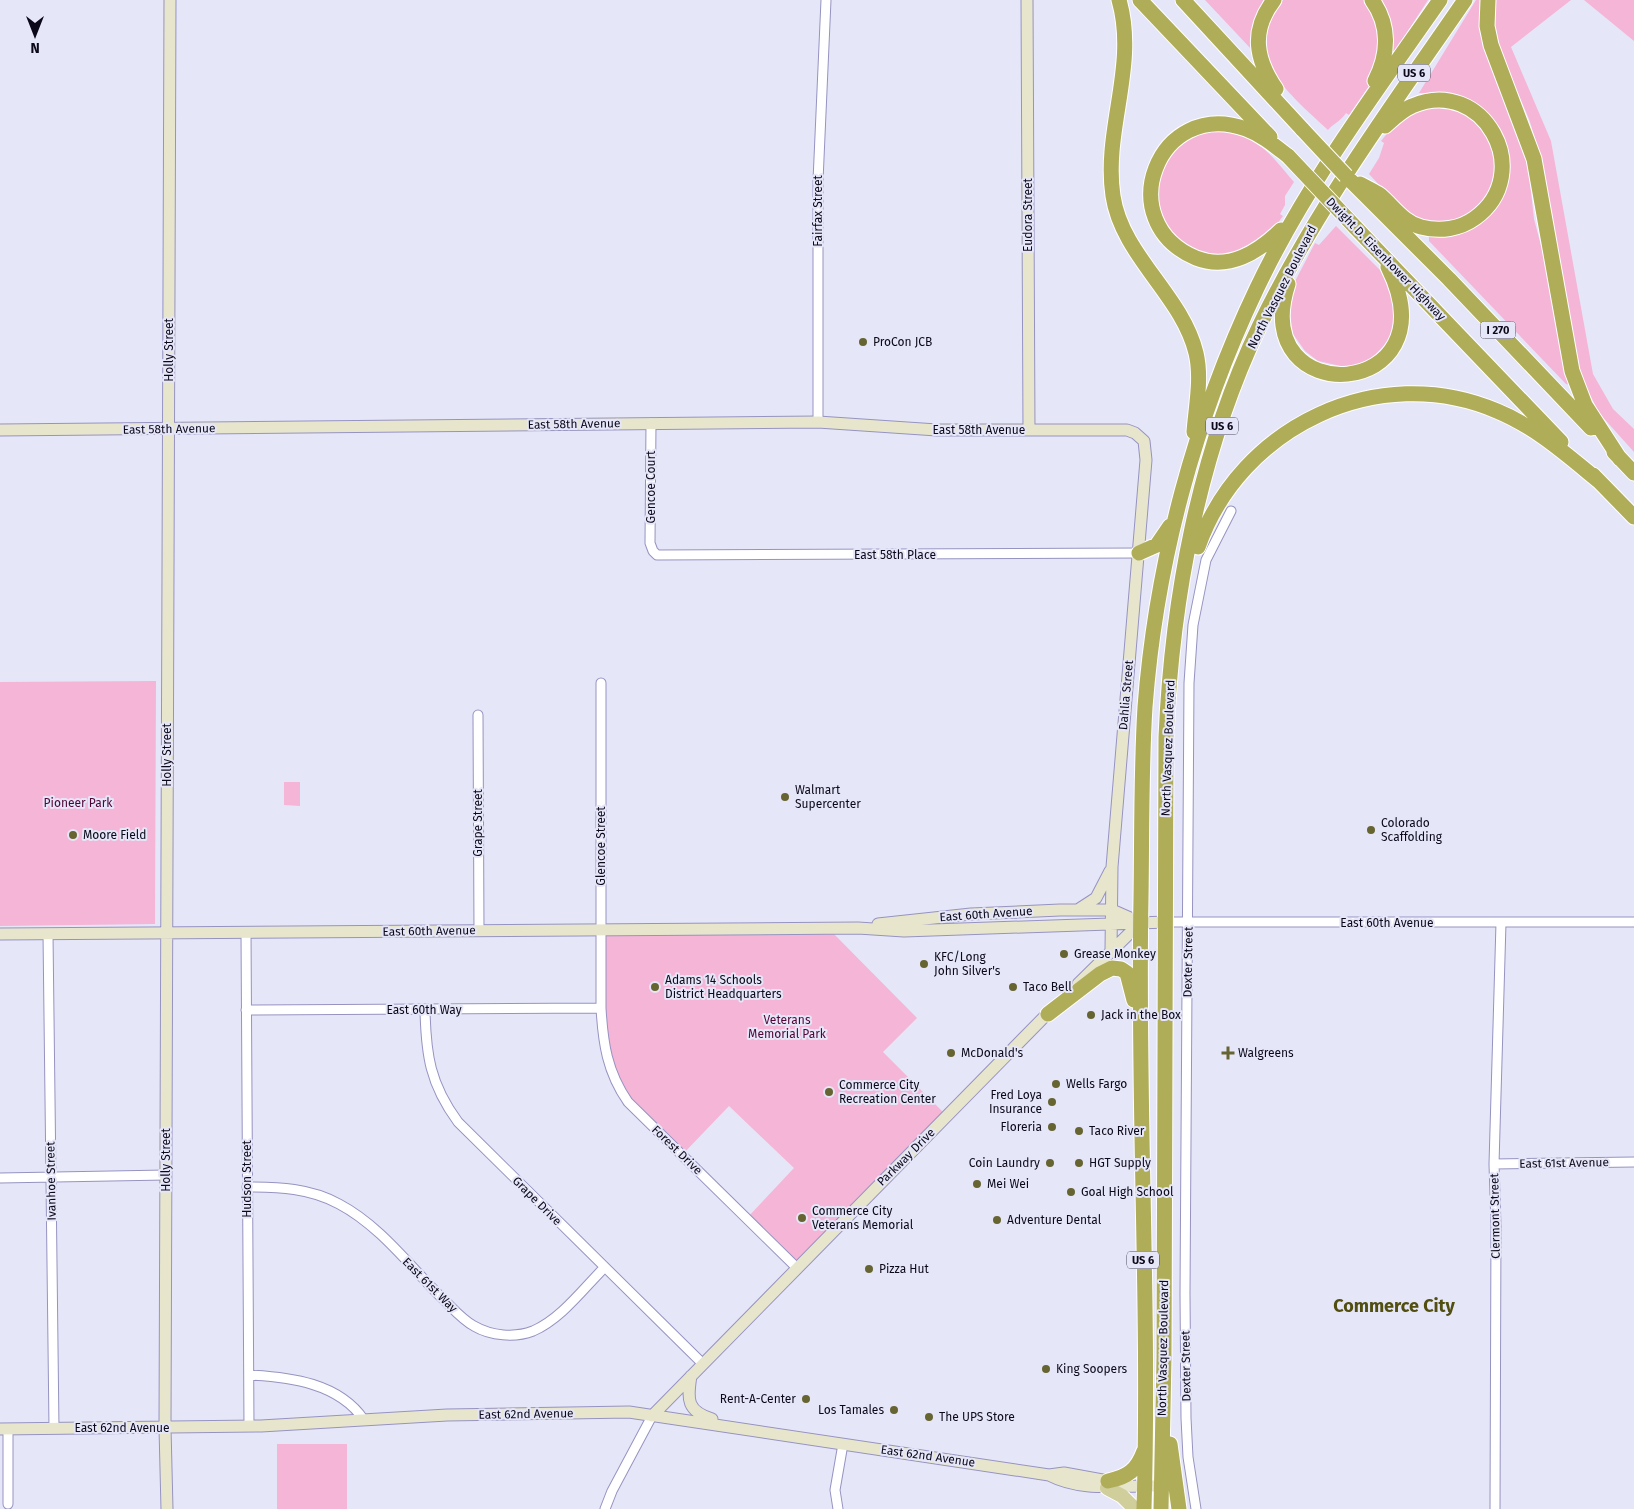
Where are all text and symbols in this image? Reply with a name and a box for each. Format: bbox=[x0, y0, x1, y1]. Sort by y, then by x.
north arrow bbox=[10, 10, 60, 60]
text: N bbox=[30, 39, 40, 56]
road number: US 6 bbox=[1398, 64, 1430, 82]
street label: Fairfax Street bbox=[811, 175, 825, 247]
street label: Eudora Street bbox=[1021, 177, 1035, 252]
street label: Dwight D. Eisenhower Highway bbox=[1323, 195, 1449, 323]
street label: North Vasquez Boulevard bbox=[1245, 223, 1319, 351]
street label: Holly Street bbox=[162, 317, 176, 382]
road number: I 270 bbox=[1480, 322, 1516, 338]
place label: ProCon JCB bbox=[873, 335, 932, 349]
marker: ProCon JCB bbox=[857, 336, 869, 348]
street label: East 58th Avenue bbox=[527, 416, 621, 432]
road number: US 6 bbox=[1206, 418, 1238, 434]
street label: East 58th Avenue bbox=[122, 421, 216, 437]
street label: East 58th Avenue bbox=[933, 423, 1025, 437]
street label: Gencoe Court bbox=[644, 450, 658, 523]
street label: East 58th Place bbox=[854, 548, 936, 562]
street label: Dahlia Street bbox=[1116, 659, 1136, 731]
street label: North Vasquez Boulevard bbox=[1159, 680, 1177, 816]
street label: Holly Street bbox=[160, 722, 174, 787]
place label: Walmart Supercenter bbox=[795, 783, 861, 811]
street label: Grape Street bbox=[471, 788, 485, 857]
marker: Walmart Supercenter bbox=[779, 791, 791, 803]
park label: Pioneer Park bbox=[44, 796, 113, 810]
street label: Glencoe Street bbox=[594, 806, 608, 886]
place label: Colorado Scaffolding bbox=[1381, 816, 1443, 844]
marker: Colorado Scaffolding bbox=[1365, 824, 1377, 836]
place label: Moore Field bbox=[83, 828, 146, 842]
marker: Moore Field bbox=[67, 829, 79, 841]
street label: East 60th Avenue bbox=[939, 904, 1033, 924]
street label: East 60th Avenue bbox=[1340, 916, 1434, 930]
street label: East 60th Avenue bbox=[382, 923, 476, 939]
street label: Dexter Street bbox=[1180, 926, 1196, 998]
place label: Grease Monkey bbox=[1074, 947, 1156, 961]
marker: Grease Monkey bbox=[1058, 948, 1070, 960]
place label: KFC/Long John Silver's bbox=[934, 950, 1001, 978]
marker: KFC/Long John Silver's bbox=[918, 958, 930, 970]
place label: Adams 14 Schools District Headquarters bbox=[665, 973, 782, 1001]
place label: Taco Bell bbox=[1023, 980, 1072, 994]
marker: Adams 14 Schools District Headquarters bbox=[649, 981, 661, 993]
marker: Taco Bell bbox=[1007, 981, 1019, 993]
street label: East 60th Way bbox=[386, 1003, 462, 1017]
place label: Jack in the Box bbox=[1101, 1008, 1181, 1022]
marker: Jack in the Box bbox=[1085, 1009, 1097, 1021]
park label: Veterans Memorial Park bbox=[748, 1013, 827, 1041]
place label: McDonald's bbox=[961, 1046, 1023, 1060]
place label: Walgreens bbox=[1238, 1046, 1294, 1060]
marker: McDonald's bbox=[945, 1047, 957, 1059]
marker: Walgreens bbox=[1222, 1047, 1234, 1059]
place label: Wells Fargo bbox=[1066, 1077, 1127, 1091]
place label: Commerce City Recreation Center bbox=[839, 1078, 936, 1106]
marker: Wells Fargo bbox=[1050, 1078, 1062, 1090]
marker: Commerce City Recreation Center bbox=[823, 1086, 835, 1098]
place label: Fred Loya Insurance bbox=[989, 1088, 1042, 1116]
marker: Fred Loya Insurance bbox=[1046, 1096, 1058, 1108]
place label: Floreria bbox=[1000, 1120, 1042, 1134]
marker: Floreria bbox=[1046, 1121, 1058, 1133]
street label: Forest Drive bbox=[649, 1123, 705, 1177]
place label: Taco River bbox=[1089, 1124, 1145, 1138]
street label: Parkway Drive bbox=[874, 1125, 938, 1189]
marker: Taco River bbox=[1073, 1125, 1085, 1137]
street label: Holly Street bbox=[159, 1127, 173, 1192]
street label: Hudson Street bbox=[240, 1139, 254, 1218]
street label: Ivanhoe Street bbox=[43, 1141, 59, 1221]
street label: East 61st Avenue bbox=[1519, 1155, 1609, 1171]
place label: Coin Laundry bbox=[969, 1156, 1040, 1170]
place label: HGT Supply bbox=[1089, 1156, 1151, 1170]
marker: Coin Laundry bbox=[1044, 1157, 1056, 1169]
marker: HGT Supply bbox=[1073, 1157, 1085, 1169]
street label: Clermont Street bbox=[1487, 1172, 1503, 1259]
street label: Grape Drive bbox=[510, 1174, 564, 1228]
place label: Mei Wei bbox=[987, 1177, 1029, 1191]
marker: Mei Wei bbox=[971, 1178, 983, 1190]
place label: Goal High School bbox=[1081, 1185, 1174, 1199]
marker: Goal High School bbox=[1065, 1186, 1077, 1198]
place label: Commerce City Veterans Memorial bbox=[812, 1204, 914, 1232]
marker: Commerce City Veterans Memorial bbox=[796, 1212, 808, 1224]
place label: Adventure Dental bbox=[1007, 1213, 1102, 1227]
marker: Adventure Dental bbox=[991, 1214, 1003, 1226]
road number: US 6 bbox=[1127, 1252, 1159, 1268]
street label: East 61st Way bbox=[400, 1255, 460, 1315]
place label: Pizza Hut bbox=[879, 1262, 930, 1276]
marker: Pizza Hut bbox=[863, 1263, 875, 1275]
street label: North Vasquez Boulevard bbox=[1155, 1280, 1171, 1416]
district label: Commerce City bbox=[1333, 1295, 1455, 1317]
street label: Dexter Street bbox=[1178, 1330, 1194, 1402]
place label: King Soopers bbox=[1056, 1362, 1128, 1376]
marker: King Soopers bbox=[1040, 1363, 1052, 1375]
place label: Rent-A-Center bbox=[720, 1392, 796, 1406]
marker: Rent-A-Center bbox=[800, 1393, 812, 1405]
place label: Los Tamales bbox=[818, 1403, 884, 1417]
marker: Los Tamales bbox=[888, 1404, 900, 1416]
street label: East 62nd Avenue bbox=[478, 1406, 574, 1422]
place label: The UPS Store bbox=[939, 1410, 1015, 1424]
marker: The UPS Store bbox=[923, 1411, 935, 1423]
street label: East 62nd Avenue bbox=[74, 1421, 170, 1435]
street label: East 62nd Avenue bbox=[880, 1442, 976, 1470]

